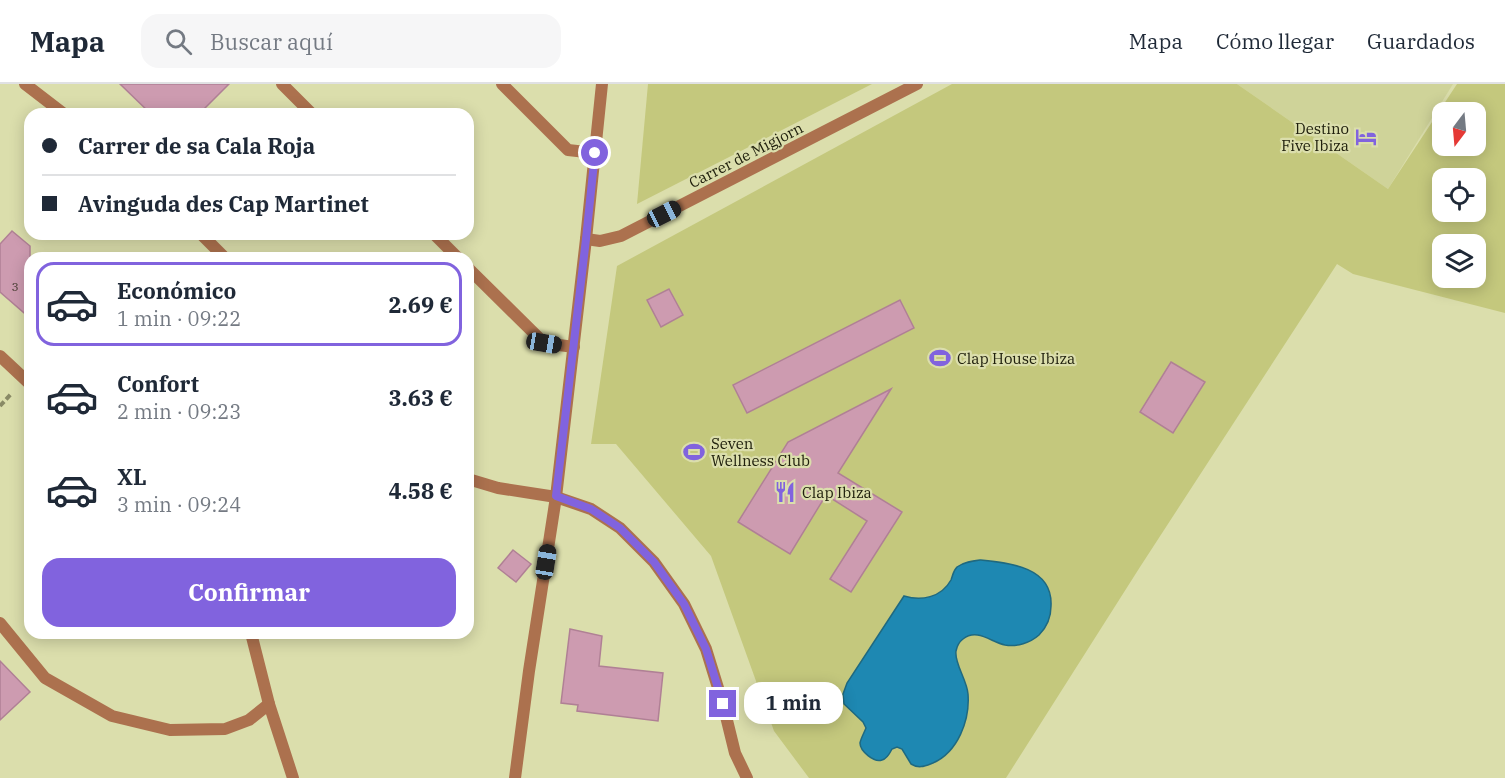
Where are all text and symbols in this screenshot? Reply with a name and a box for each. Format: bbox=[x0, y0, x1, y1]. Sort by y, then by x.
search box bbox=[141, 14, 561, 68]
text: Mapa bbox=[30, 23, 105, 60]
icon: search bbox=[162, 25, 195, 58]
text: Buscar aquí bbox=[210, 27, 333, 56]
text: Mapa bbox=[1129, 27, 1183, 55]
text: Cómo llegar bbox=[1216, 27, 1334, 55]
text: Guardados bbox=[1367, 27, 1475, 55]
north arrow bbox=[1432, 102, 1486, 156]
map controls bbox=[1432, 102, 1486, 288]
street label: Carrer de Migjorn bbox=[686, 118, 807, 192]
place label: Destino Five Ibiza bbox=[1281, 119, 1349, 155]
hotel icon: Destino Five Ibiza bbox=[1354, 125, 1378, 149]
text: Carrer de sa Cala Roja bbox=[78, 131, 315, 160]
route start bbox=[581, 139, 608, 166]
button: locate bbox=[1432, 168, 1486, 222]
text: Avinguda des Cap Martinet bbox=[78, 189, 369, 218]
car bbox=[644, 198, 684, 230]
button: layers bbox=[1432, 234, 1486, 288]
text: Económico bbox=[117, 276, 236, 305]
icon: car bbox=[45, 277, 99, 331]
house number: 3 bbox=[11, 279, 19, 294]
text: 2.69 € bbox=[388, 290, 453, 319]
text: 1 min · 09:22 bbox=[117, 305, 241, 332]
car bbox=[525, 331, 563, 355]
sports icon: Clap House Ibiza bbox=[928, 346, 952, 370]
place label: Clap House Ibiza bbox=[957, 349, 1075, 368]
text: Confort bbox=[117, 369, 199, 398]
icon: car bbox=[45, 370, 99, 424]
text: 3.63 € bbox=[388, 383, 453, 412]
text: 2 min · 09:23 bbox=[117, 398, 241, 425]
place label: Seven Wellness Club bbox=[711, 434, 810, 470]
sports icon: Seven Wellness Club bbox=[682, 440, 706, 464]
text: XL bbox=[117, 462, 147, 491]
icon: car bbox=[45, 463, 99, 517]
text: 4.58 € bbox=[388, 476, 453, 505]
restaurant icon: Clap Ibiza bbox=[773, 480, 797, 504]
place label: Clap Ibiza bbox=[802, 483, 872, 502]
text: 3 min · 09:24 bbox=[117, 491, 241, 518]
car bbox=[534, 543, 558, 581]
button: Confirmar bbox=[42, 558, 456, 627]
callout: 1 min bbox=[744, 683, 843, 725]
text: 1 min bbox=[766, 689, 822, 716]
route end bbox=[709, 690, 736, 717]

